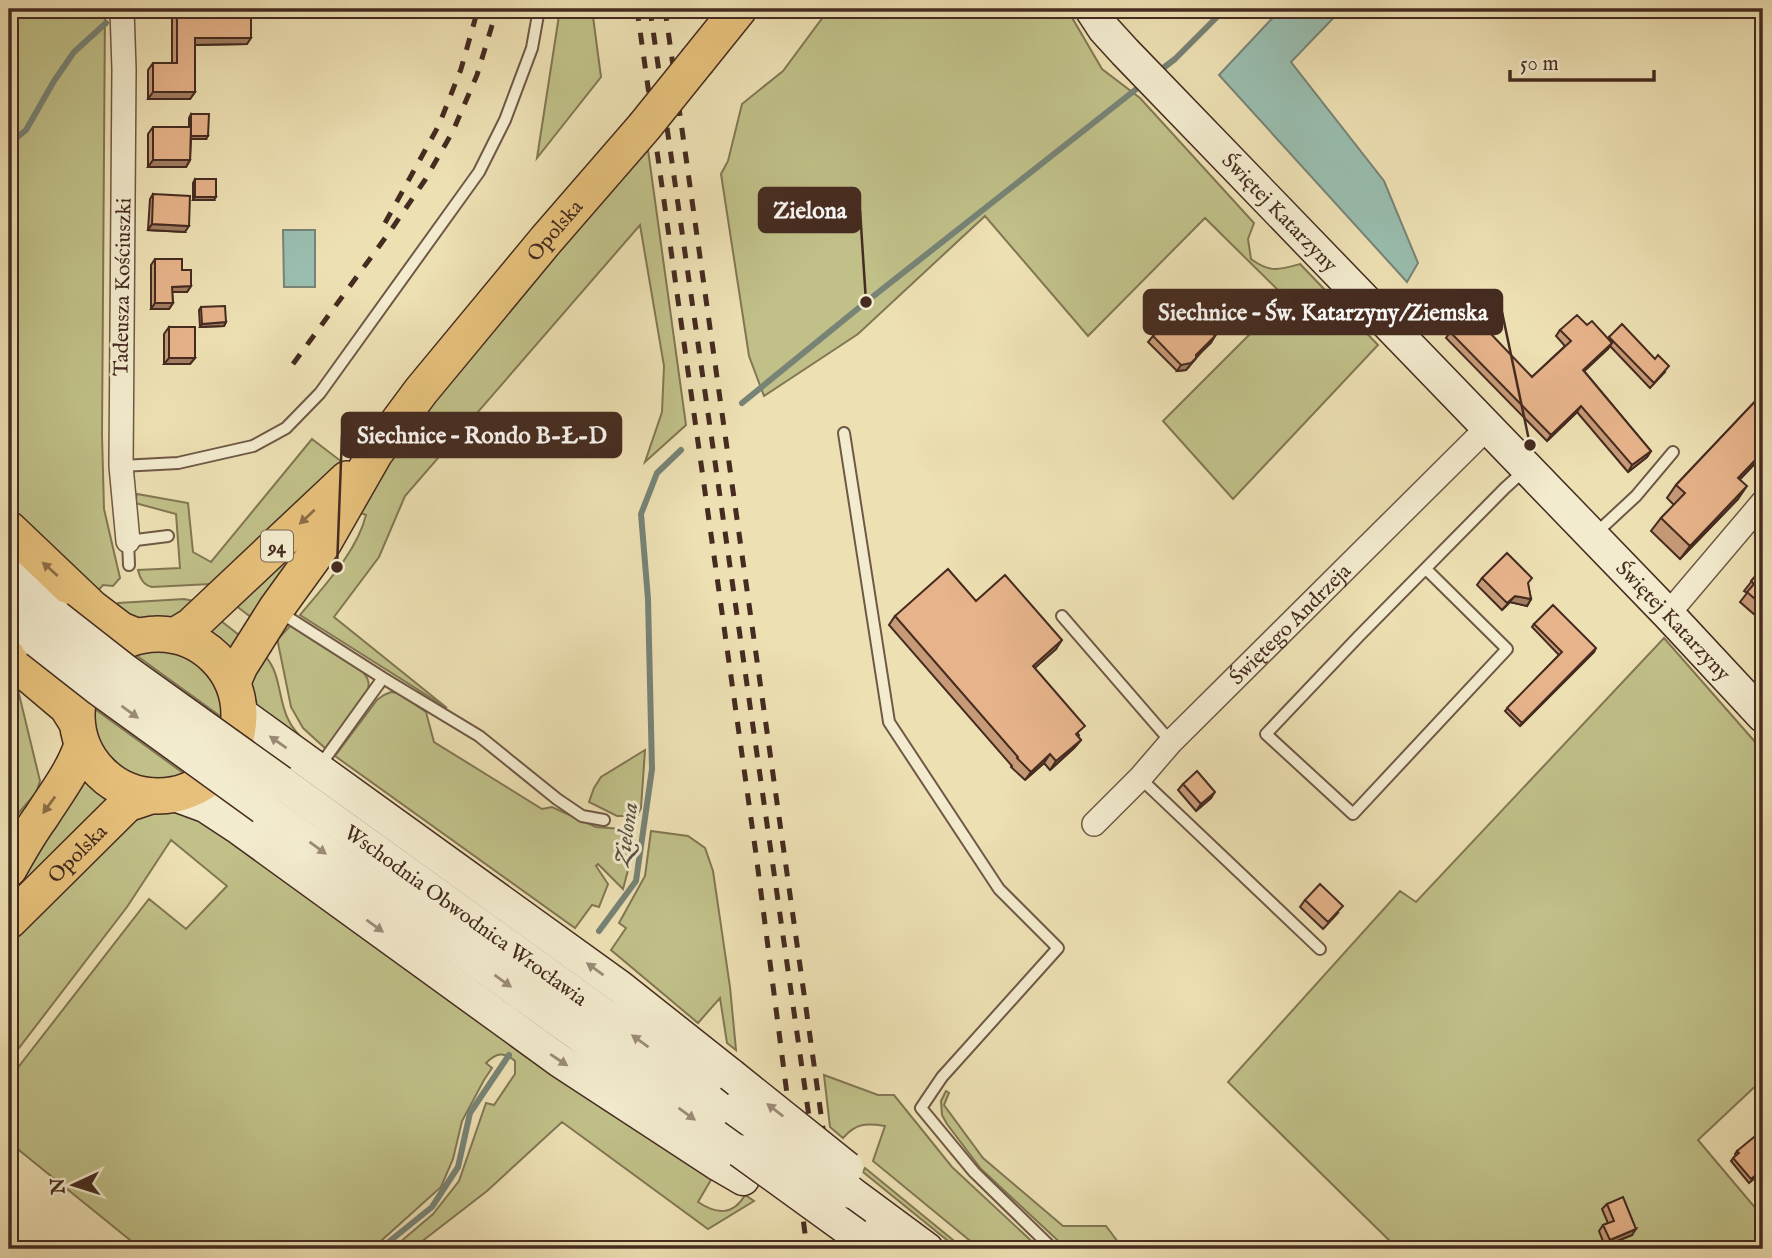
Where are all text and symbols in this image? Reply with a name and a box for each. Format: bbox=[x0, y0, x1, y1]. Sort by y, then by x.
scale bar bbox=[1510, 38, 1653, 82]
text: 50 m bbox=[1520, 51, 1559, 78]
street label: Świętej Katarzyny bbox=[1215, 147, 1343, 279]
callout: Zielona bbox=[759, 188, 860, 232]
street label: Opolska bbox=[522, 194, 590, 268]
text: Zielona bbox=[773, 197, 848, 226]
street label: Tadeusza Kościuszki bbox=[108, 198, 139, 376]
callout: Siechnice – Św. Katarzyny/Ziemska bbox=[1144, 290, 1502, 334]
text: Siechnice – Św. Katarzyny/Ziemska bbox=[1158, 298, 1489, 328]
callout: Siechnice – Rondo B-Ł-D bbox=[342, 413, 621, 457]
text: Siechnice – Rondo B-Ł-D bbox=[357, 422, 607, 451]
one-way arrow bbox=[299, 508, 316, 525]
road number: 94 bbox=[261, 530, 293, 562]
street label: Świętej Katarzyny bbox=[1609, 555, 1736, 688]
street label: Świętego Andrzeja bbox=[1223, 558, 1358, 691]
one-way arrow bbox=[42, 561, 59, 577]
one-way arrow bbox=[121, 705, 139, 719]
one-way arrow bbox=[269, 735, 287, 749]
one-way arrow bbox=[43, 796, 57, 814]
water label: Zielona bbox=[607, 800, 646, 870]
street label: Opolska bbox=[43, 818, 114, 890]
street label: Wschodnia Obwodnica Wrocławia bbox=[338, 820, 593, 1014]
one-way arrow bbox=[309, 841, 327, 855]
one-way arrow bbox=[366, 919, 385, 933]
one-way arrow bbox=[585, 962, 604, 976]
one-way arrow bbox=[494, 974, 512, 988]
one-way arrow bbox=[631, 1034, 649, 1048]
one-way arrow bbox=[550, 1053, 568, 1067]
one-way arrow bbox=[766, 1103, 783, 1118]
one-way arrow bbox=[678, 1106, 696, 1120]
north arrow bbox=[38, 1150, 108, 1220]
text: N bbox=[46, 1176, 72, 1196]

